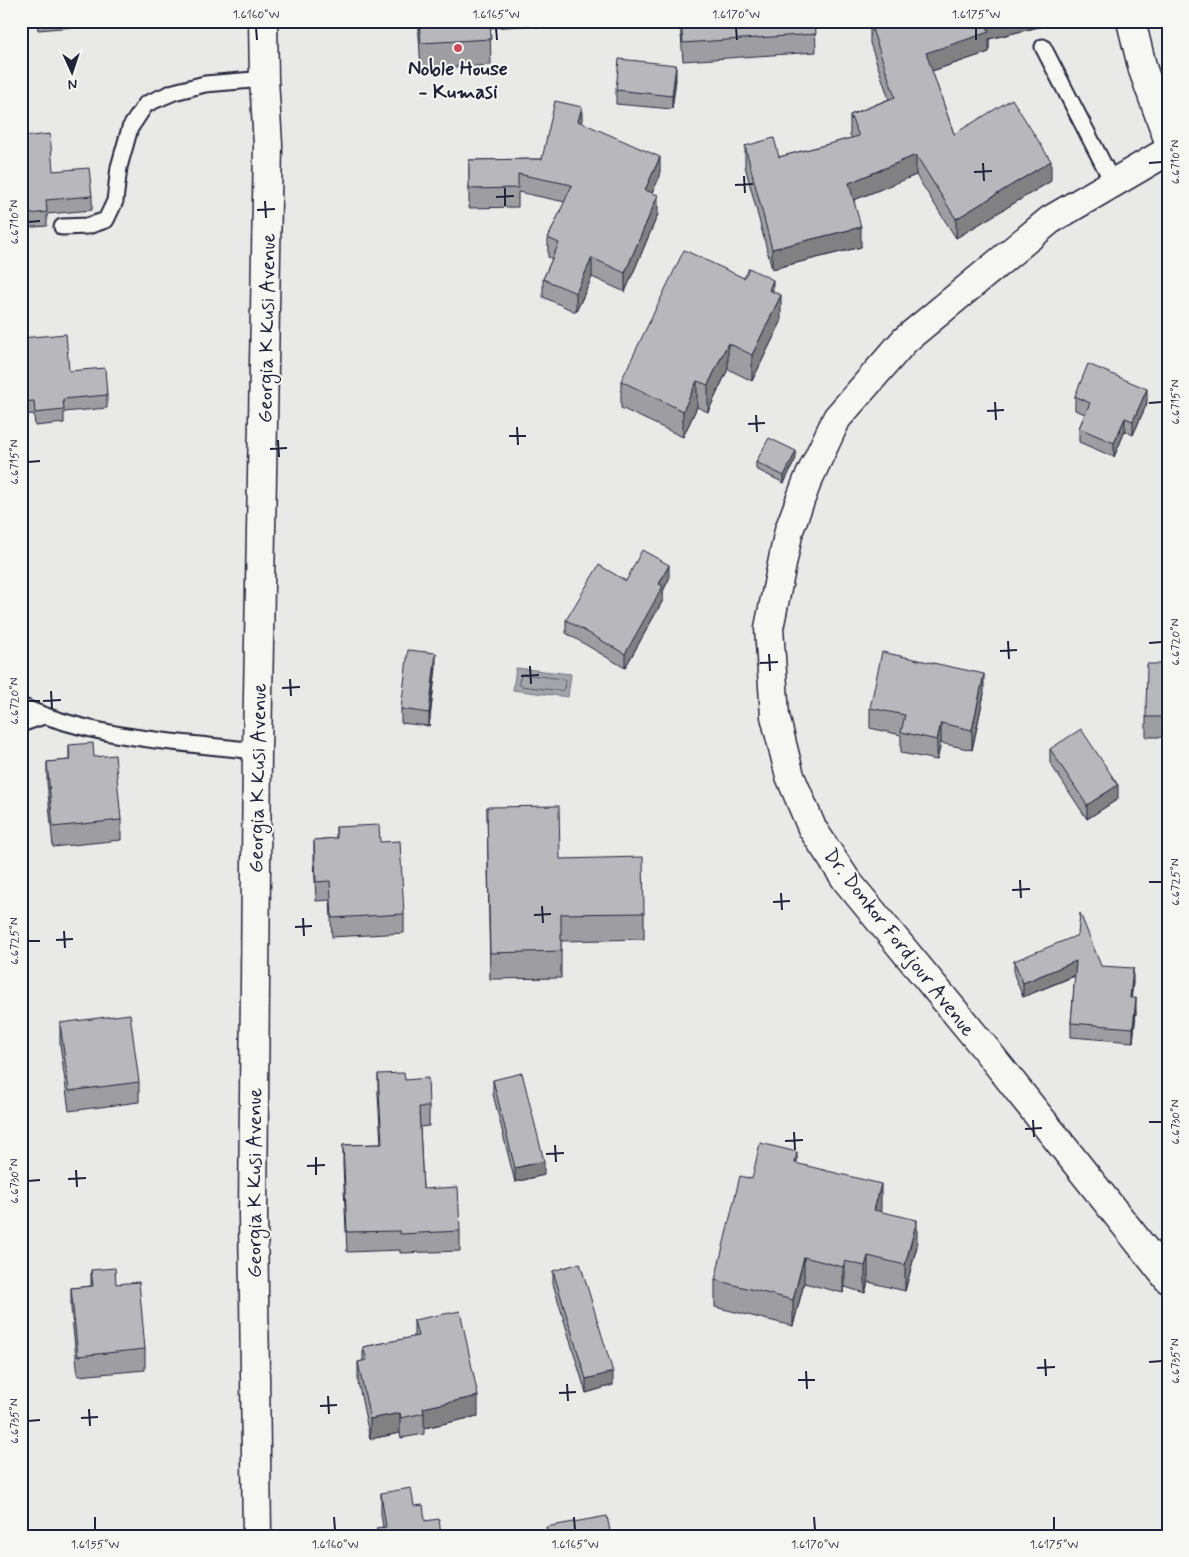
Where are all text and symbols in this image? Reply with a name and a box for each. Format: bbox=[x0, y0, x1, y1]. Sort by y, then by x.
text: 1.6160°W bbox=[233, 7, 280, 23]
text: 1.6165°W bbox=[472, 7, 520, 23]
text: 1.6170°W bbox=[712, 7, 760, 23]
text: 1.6175°W bbox=[952, 7, 1000, 23]
marker: Noble House - Kumasi bbox=[452, 42, 464, 54]
north arrow bbox=[48, 48, 98, 98]
place label: Noble House - Kumasi bbox=[408, 56, 508, 106]
text: N bbox=[67, 75, 78, 93]
text: 6.6710°N bbox=[1168, 140, 1184, 184]
text: 6.6710°N bbox=[7, 200, 23, 244]
street label: Georgia K Kusi Avenue bbox=[252, 233, 284, 423]
text: 6.6715°N bbox=[1168, 379, 1184, 425]
text: 6.6715°N bbox=[7, 439, 23, 485]
text: 6.6720°N bbox=[1168, 618, 1184, 666]
text: 6.6720°N bbox=[7, 677, 23, 725]
street label: Georgia K Kusi Avenue bbox=[243, 683, 275, 873]
street label: Dr. Donkor Fordjour Avenue bbox=[817, 843, 981, 1043]
text: 6.6725°N bbox=[1168, 858, 1184, 906]
text: 6.6725°N bbox=[7, 917, 23, 965]
street label: Georgia K Kusi Avenue bbox=[242, 1088, 270, 1278]
text: 6.6730°N bbox=[1168, 1100, 1184, 1144]
text: 6.6730°N bbox=[7, 1159, 23, 1203]
text: 6.6735°N bbox=[1168, 1338, 1184, 1384]
text: 6.6735°N bbox=[7, 1398, 23, 1444]
text: 1.6155°W bbox=[71, 1537, 119, 1553]
text: 1.6160°W bbox=[312, 1537, 359, 1553]
text: 1.6165°W bbox=[551, 1537, 599, 1553]
text: 1.6170°W bbox=[791, 1537, 839, 1553]
text: 1.6175°W bbox=[1030, 1537, 1078, 1553]

